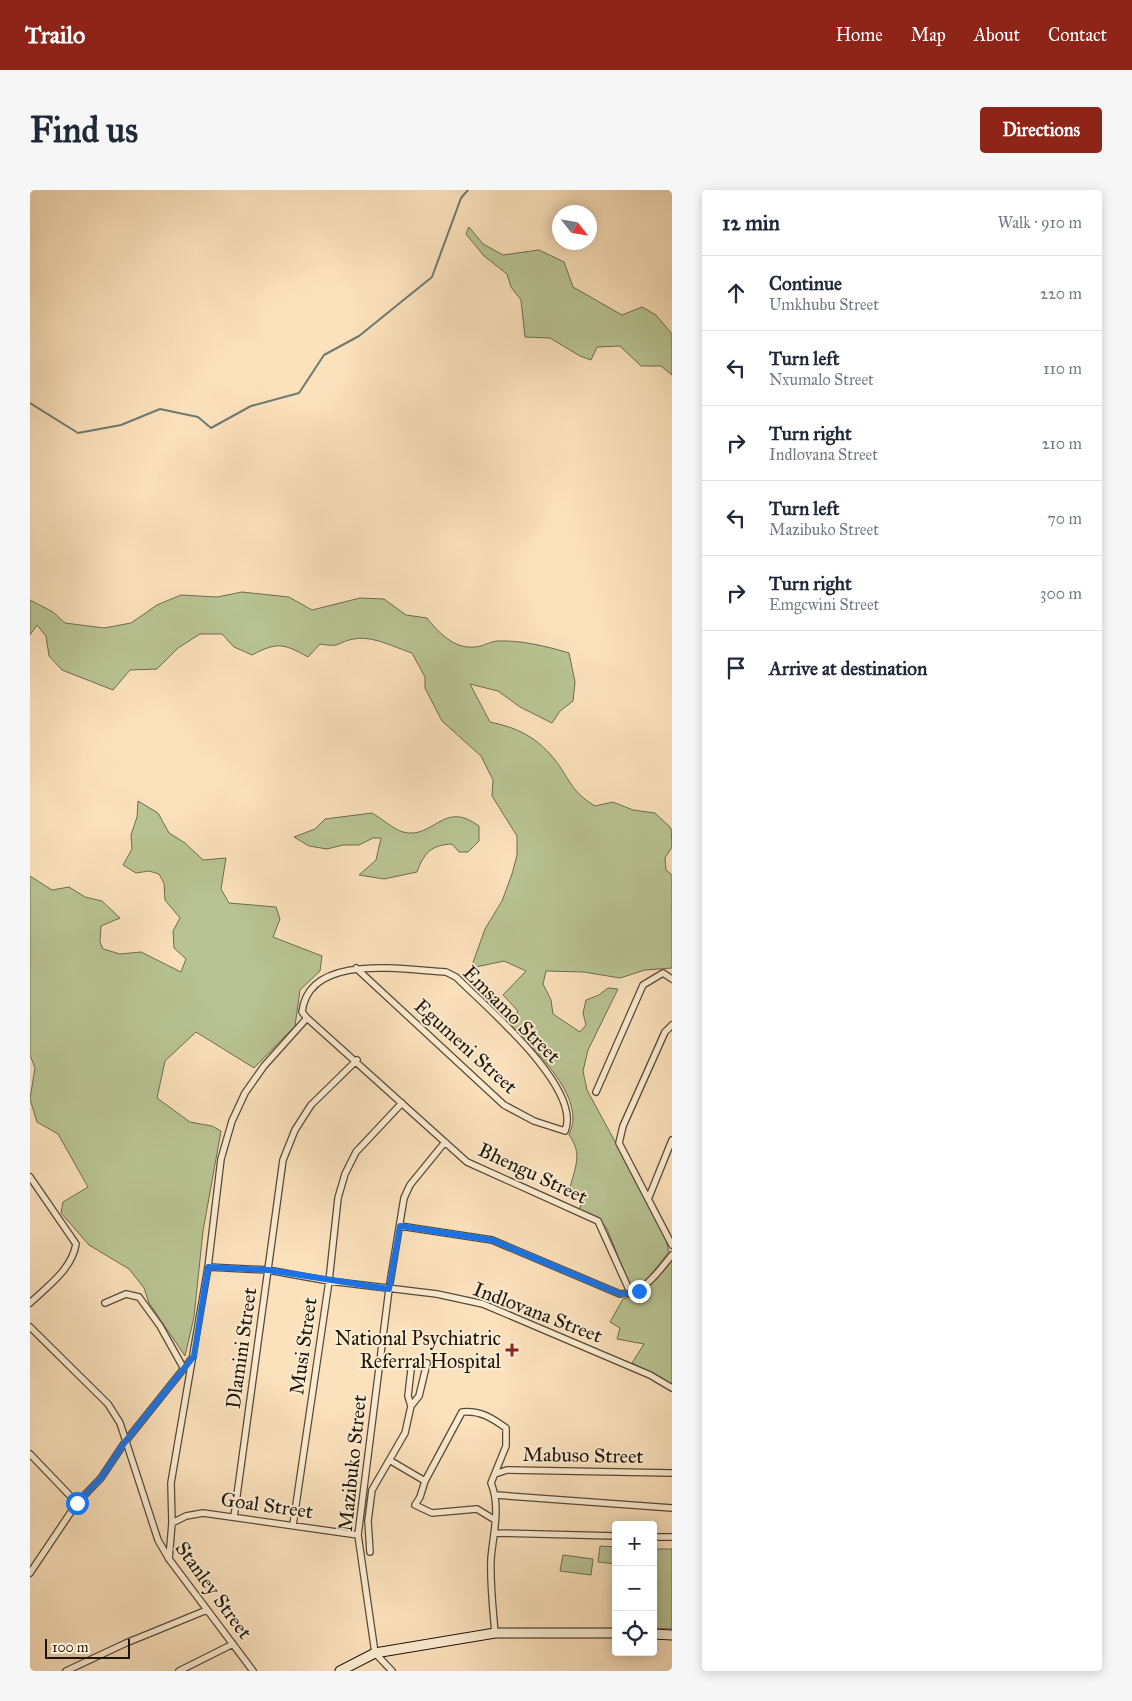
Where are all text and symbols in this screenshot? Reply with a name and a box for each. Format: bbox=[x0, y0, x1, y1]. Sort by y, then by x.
text: Trailo bbox=[25, 20, 85, 50]
text: Home bbox=[836, 24, 883, 46]
text: Map bbox=[911, 24, 946, 46]
text: About bbox=[974, 24, 1020, 46]
text: Contact bbox=[1048, 24, 1107, 46]
button: Directions bbox=[980, 107, 1102, 153]
text: Find us bbox=[30, 109, 138, 152]
north arrow bbox=[552, 205, 597, 250]
text: 12 min bbox=[722, 210, 780, 236]
text: Walk · 910 m bbox=[998, 213, 1082, 232]
text: Continue bbox=[769, 272, 842, 295]
icon: ahead bbox=[722, 279, 750, 307]
text: 220 m bbox=[1040, 284, 1082, 303]
text: Umkhubu Street bbox=[769, 295, 879, 314]
text: Turn left bbox=[769, 347, 839, 370]
icon: left bbox=[722, 354, 750, 382]
text: 110 m bbox=[1043, 359, 1082, 378]
text: Nxumalo Street bbox=[769, 370, 874, 389]
text: Turn right bbox=[769, 422, 852, 445]
icon: right bbox=[722, 429, 750, 457]
text: 210 m bbox=[1042, 434, 1082, 453]
text: Indlovana Street bbox=[769, 445, 878, 464]
text: Turn left bbox=[769, 497, 839, 520]
icon: left bbox=[722, 504, 750, 532]
text: 70 m bbox=[1047, 509, 1082, 528]
text: Mazibuko Street bbox=[769, 520, 879, 539]
text: Turn right bbox=[769, 572, 852, 595]
icon: right bbox=[722, 579, 750, 607]
text: 300 m bbox=[1040, 584, 1082, 603]
text: Emgcwini Street bbox=[769, 595, 879, 614]
icon: arrive bbox=[722, 654, 750, 682]
text: Arrive at destination bbox=[769, 657, 927, 680]
street label: Emsamo Street bbox=[458, 960, 566, 1068]
street label: Egumeni Street bbox=[409, 994, 522, 1099]
street label: Bhengu Street bbox=[474, 1137, 591, 1210]
street label: Indlovana Street bbox=[470, 1276, 606, 1348]
route end bbox=[628, 1280, 651, 1303]
street label: Dlamini Street bbox=[221, 1286, 261, 1410]
street label: Musi Street bbox=[284, 1296, 322, 1396]
place label: National Psychiatric Referral Hospital bbox=[335, 1326, 502, 1373]
marker: National Psychiatric Referral Hospital bbox=[505, 1343, 519, 1357]
street label: Mazibuko Street bbox=[333, 1393, 371, 1533]
street label: Mabuso Street bbox=[522, 1442, 644, 1468]
street label: Goal Street bbox=[219, 1487, 315, 1523]
route start bbox=[66, 1492, 89, 1515]
map controls bbox=[612, 1521, 657, 1656]
button: + bbox=[612, 1521, 657, 1566]
street label: Stanley Street bbox=[171, 1537, 257, 1643]
button: − bbox=[612, 1566, 657, 1611]
button: locate bbox=[612, 1611, 657, 1656]
scale bar bbox=[45, 1636, 130, 1659]
text: 100 m bbox=[52, 1639, 89, 1656]

